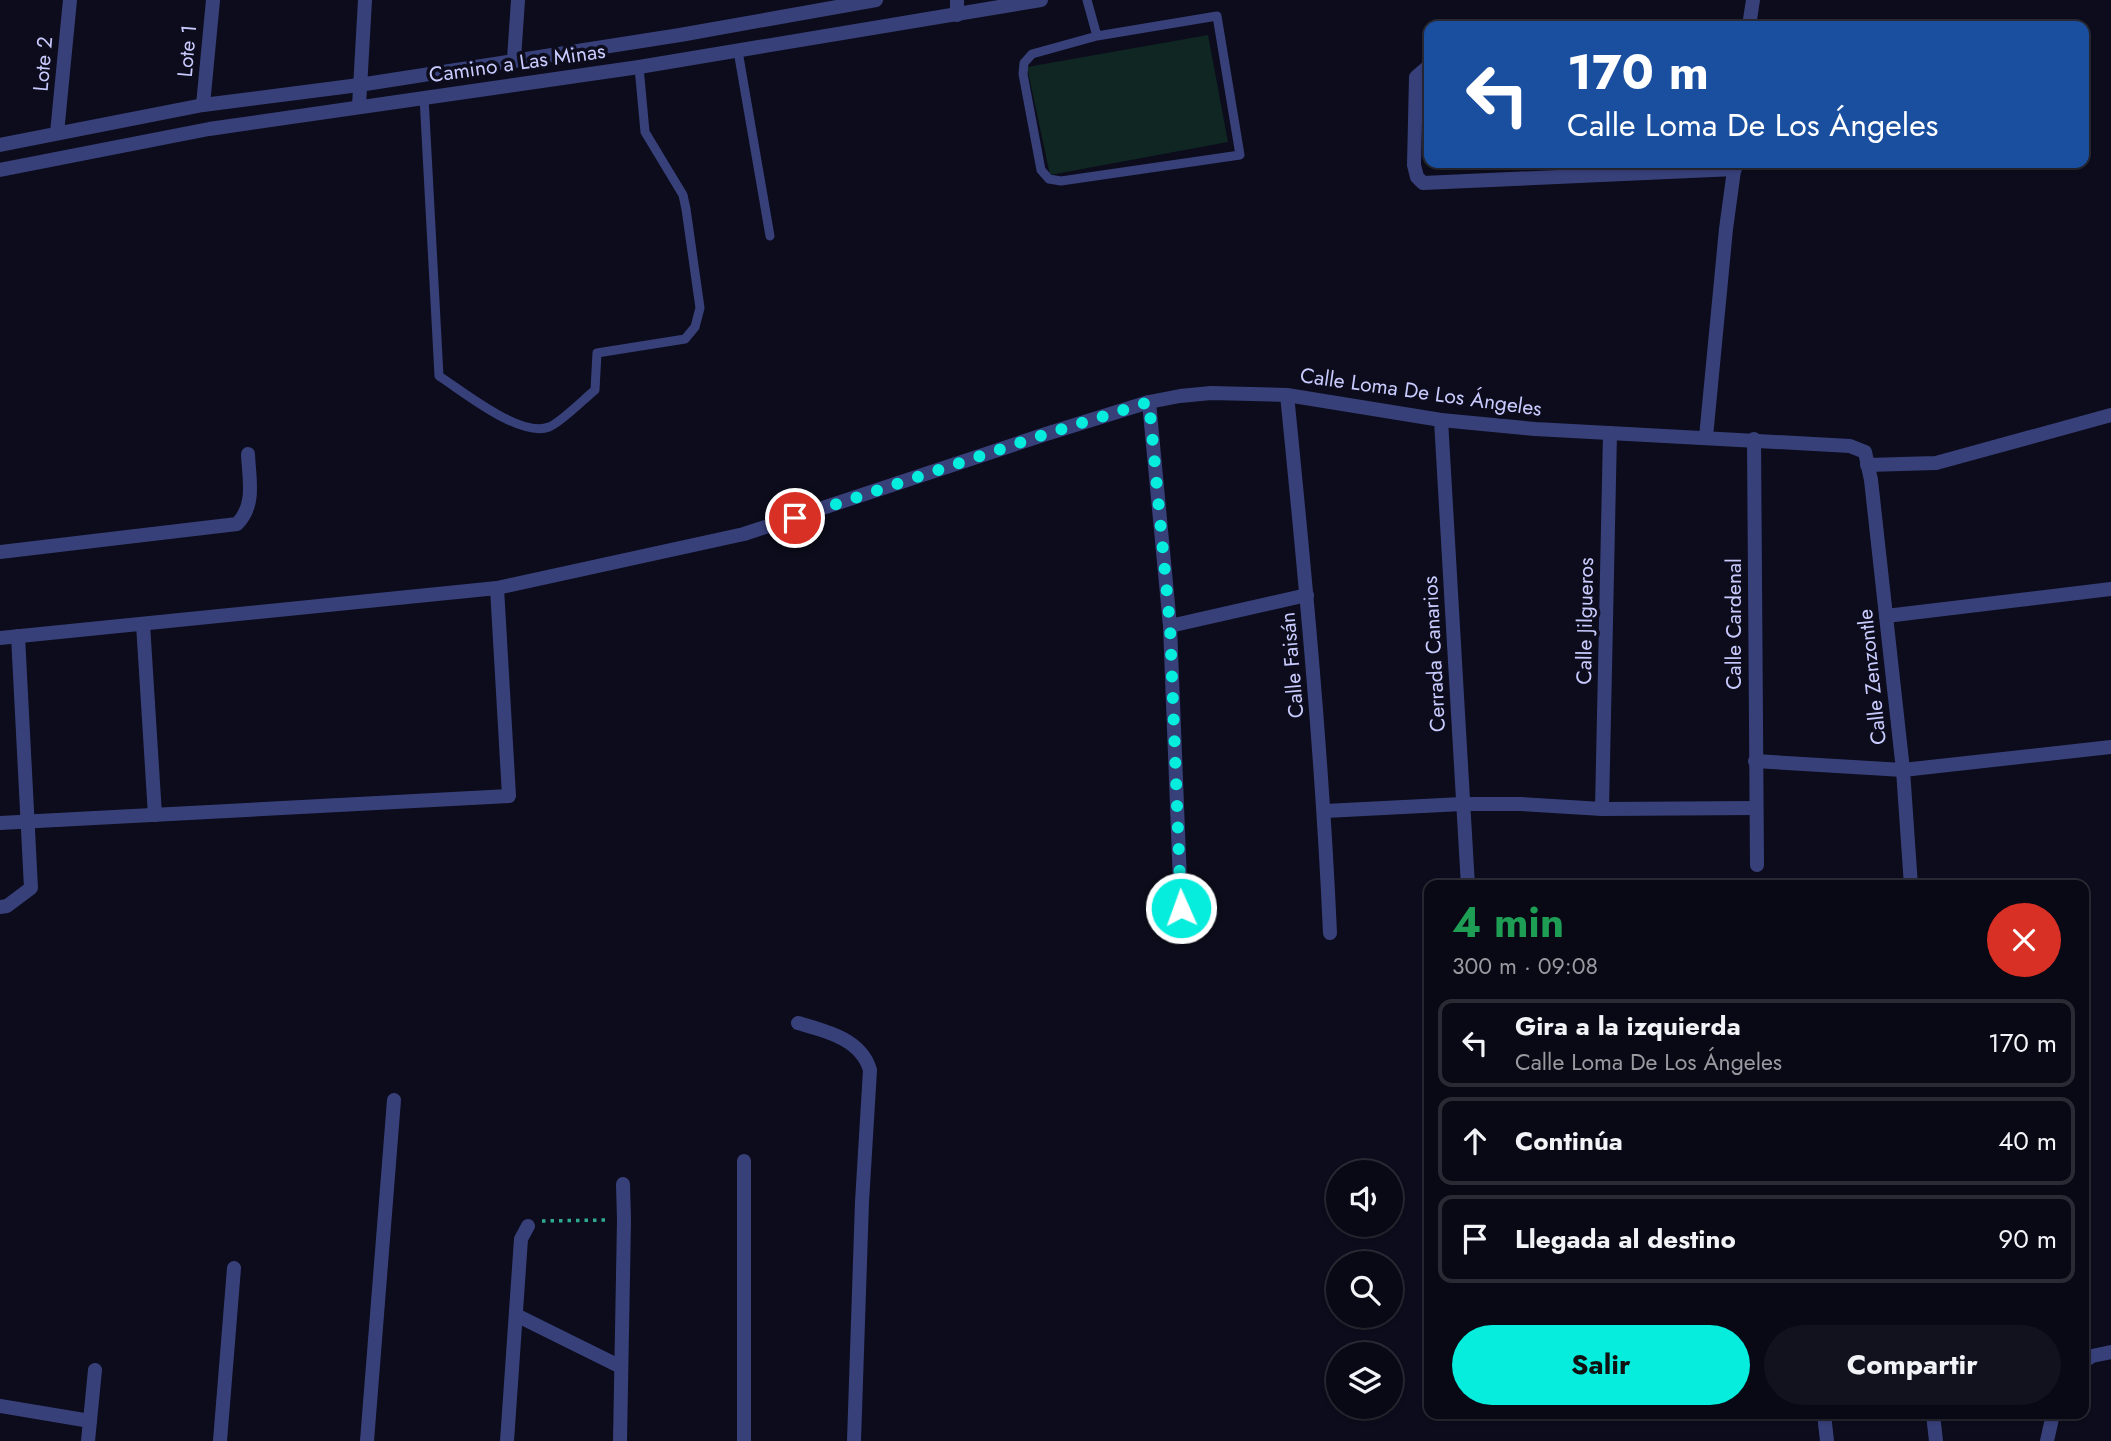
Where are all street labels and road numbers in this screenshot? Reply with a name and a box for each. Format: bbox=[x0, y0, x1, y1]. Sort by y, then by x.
street label: Lote 1 bbox=[170, 24, 204, 78]
street label: Lote 2 bbox=[26, 35, 60, 93]
street label: Camino a Las Minas bbox=[427, 36, 607, 90]
street label: Calle Loma De Los Ángeles bbox=[1298, 360, 1544, 424]
street label: Calle Jilgueros bbox=[1569, 557, 1601, 685]
street label: Calle Cardenal bbox=[1719, 558, 1749, 690]
street label: Cerrada Canarios bbox=[1415, 575, 1453, 733]
street label: Calle Zenzontle bbox=[1850, 607, 1894, 746]
street label: Calle Faisán bbox=[1272, 611, 1312, 719]

